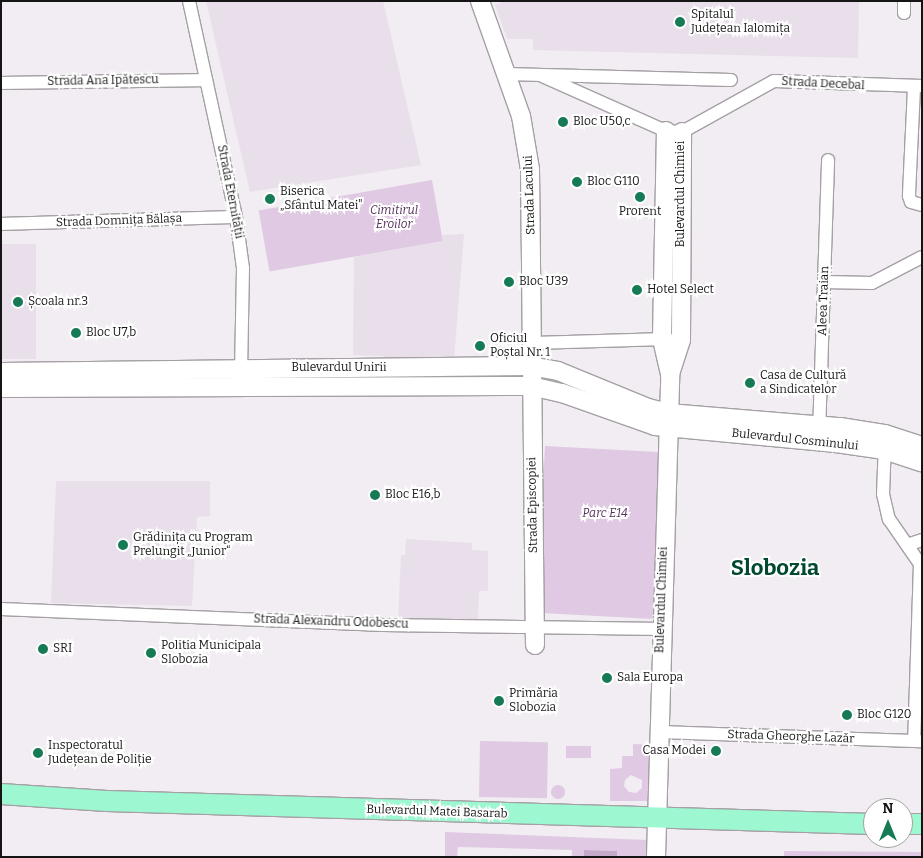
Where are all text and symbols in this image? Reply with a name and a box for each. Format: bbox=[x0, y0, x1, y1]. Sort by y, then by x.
place label: Spitalul Județean Ialomița bbox=[691, 8, 790, 36]
marker: Spitalul Județean Ialomița bbox=[673, 15, 687, 29]
street label: Strada Ana Ipătescu bbox=[47, 73, 159, 89]
street label: Strada Decebal bbox=[781, 75, 865, 93]
place label: Bloc U50,c bbox=[573, 115, 631, 129]
marker: Bloc U50,c bbox=[557, 116, 569, 128]
street label: Bulevardul Chimiei bbox=[674, 141, 688, 247]
street label: Strada Eternității bbox=[214, 144, 246, 240]
street label: Strada Lacului bbox=[521, 155, 539, 235]
place label: Bloc G110 bbox=[587, 175, 640, 189]
marker: Bloc G110 bbox=[571, 176, 583, 188]
place label: Biserica „Sfântul Matei" bbox=[280, 185, 363, 213]
marker: Prorent bbox=[634, 191, 646, 203]
marker: Biserica „Sfântul Matei" bbox=[264, 193, 276, 205]
park label: Cimitirul Eroilor bbox=[370, 204, 418, 232]
place label: Prorent bbox=[619, 205, 661, 219]
street label: Strada Domnița Bălașa bbox=[56, 212, 182, 230]
street label: Aleea Traian bbox=[816, 266, 832, 336]
place label: Bloc U39 bbox=[519, 275, 568, 289]
marker: Bloc U39 bbox=[503, 276, 515, 288]
place label: Hotel Select bbox=[647, 283, 714, 297]
marker: Hotel Select bbox=[631, 284, 643, 296]
place label: Școala nr.3 bbox=[28, 295, 88, 309]
marker: Școala nr.3 bbox=[12, 296, 24, 308]
place label: Bloc U7,b bbox=[86, 326, 136, 340]
marker: Bloc U7,b bbox=[70, 327, 82, 339]
place label: Oficiul Poștal Nr. 1 bbox=[490, 332, 550, 360]
marker: Oficiul Poștal Nr. 1 bbox=[474, 340, 486, 352]
street label: Bulevardul Unirii bbox=[291, 361, 387, 375]
place label: Casa de Cultură a Sindicatelor bbox=[760, 369, 846, 397]
marker: Casa de Cultură a Sindicatelor bbox=[744, 377, 756, 389]
street label: Bulevardul Cosminului bbox=[731, 426, 859, 454]
street label: Strada Episcopiei bbox=[525, 457, 541, 553]
place label: Bloc E16,b bbox=[385, 488, 441, 502]
marker: Bloc E16,b bbox=[369, 489, 381, 501]
park label: Parc E14 bbox=[582, 507, 628, 521]
place label: Grădinița cu Program Prelungit „Junior“ bbox=[133, 531, 253, 559]
marker: Grădinița cu Program Prelungit „Junior“ bbox=[117, 539, 129, 551]
street label: Bulevardul Chimiei bbox=[653, 547, 671, 653]
district label: Slobozia bbox=[731, 555, 819, 581]
street label: Strada Alexandru Odobescu bbox=[253, 612, 409, 632]
place label: Politia Municipala Slobozia bbox=[161, 639, 261, 667]
place label: SRI bbox=[53, 642, 72, 656]
marker: SRI bbox=[37, 643, 49, 655]
marker: Politia Municipala Slobozia bbox=[145, 647, 157, 659]
place label: Sala Europa bbox=[617, 671, 683, 685]
marker: Sala Europa bbox=[601, 672, 613, 684]
place label: Primăria Slobozia bbox=[509, 687, 558, 715]
marker: Primăria Slobozia bbox=[493, 695, 505, 707]
place label: Bloc G120 bbox=[857, 708, 911, 722]
marker: Bloc G120 bbox=[841, 709, 853, 721]
street label: Strada Gheorghe Lazăr bbox=[727, 728, 855, 746]
place label: Inspectoratul Județean de Poliție bbox=[48, 739, 152, 767]
place label: Casa Modei bbox=[643, 744, 706, 758]
marker: Casa Modei bbox=[710, 745, 722, 757]
marker: Inspectoratul Județean de Poliție bbox=[32, 747, 44, 759]
north arrow bbox=[863, 798, 913, 848]
text: N bbox=[883, 800, 893, 817]
street label: Bulevardul Matei Basarab bbox=[366, 802, 508, 822]

